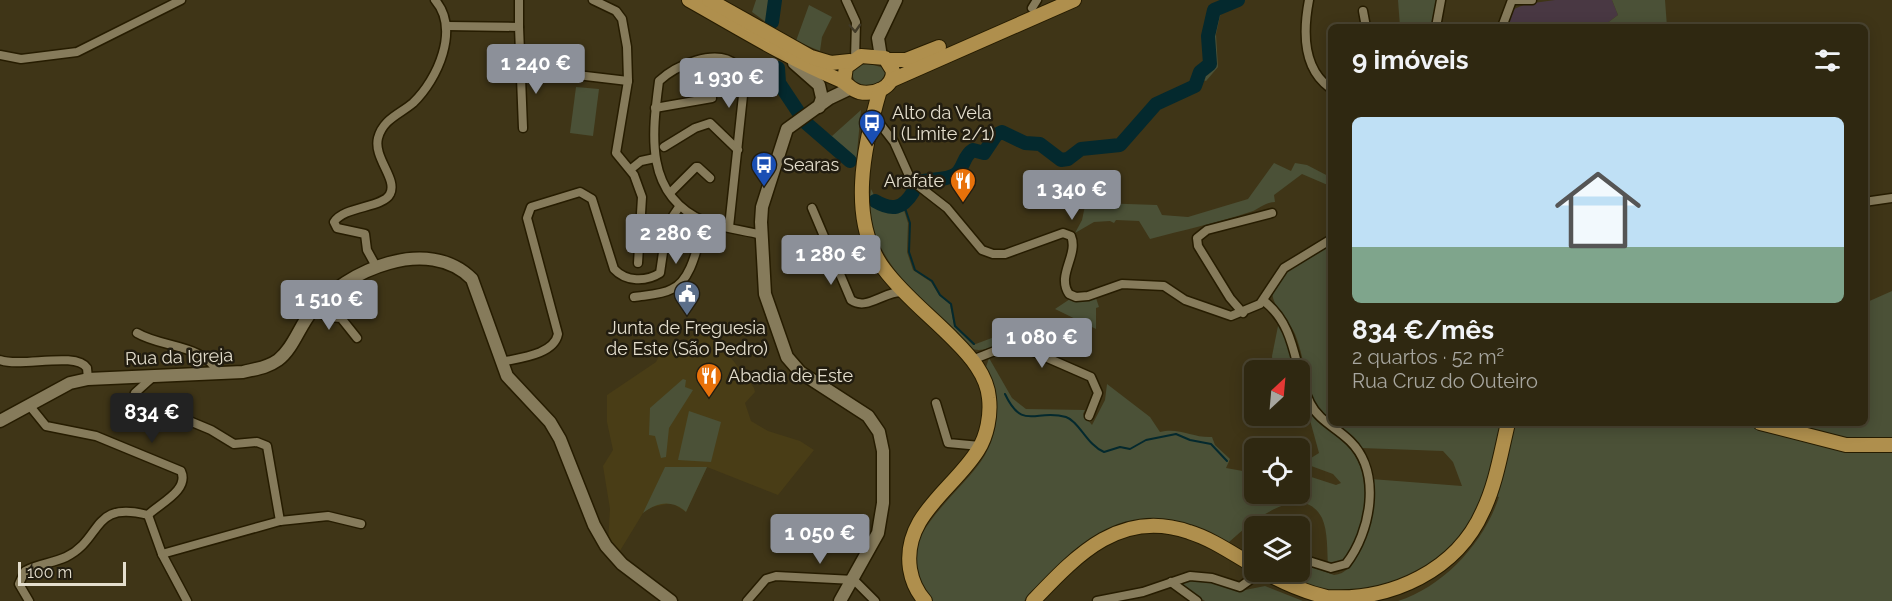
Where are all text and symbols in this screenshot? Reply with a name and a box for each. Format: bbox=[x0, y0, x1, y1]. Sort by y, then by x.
one-way arrow bbox=[849, 24, 862, 33]
pin: 1 240 € bbox=[481, 44, 591, 95]
icon: filters bbox=[1811, 44, 1844, 77]
text: 9 imóveis bbox=[1352, 45, 1469, 75]
text: 1 240 € bbox=[501, 51, 571, 75]
pin: 1 930 € bbox=[674, 58, 784, 109]
text: 1 930 € bbox=[694, 65, 764, 89]
place label: Alto da Vela I (Limite 2/1) bbox=[892, 102, 994, 144]
bus stop icon: Alto da Vela I (Limite 2/1) bbox=[857, 108, 887, 146]
bus stop icon: Searas bbox=[749, 150, 779, 188]
place label: Searas bbox=[783, 154, 839, 175]
icon: home bbox=[1544, 156, 1652, 264]
restaurant icon: Arafate bbox=[948, 166, 978, 204]
place label: Arafate bbox=[884, 170, 944, 191]
pin: 1 340 € bbox=[1017, 170, 1127, 221]
text: 1 340 € bbox=[1037, 177, 1107, 201]
pin: 2 280 € bbox=[621, 214, 731, 265]
text: 2 280 € bbox=[640, 221, 712, 245]
pin: 1 280 € bbox=[776, 235, 886, 286]
text: 1 280 € bbox=[795, 242, 867, 266]
public building icon: Junta de Freguesia de Este (São Pedro) bbox=[672, 279, 702, 317]
pin: 1 510 € bbox=[274, 280, 384, 331]
text: 1 510 € bbox=[295, 287, 363, 311]
text: 834 €/mês bbox=[1352, 315, 1494, 345]
place label: Junta de Freguesia de Este (São Pedro) bbox=[606, 317, 768, 359]
pin: 1 080 € bbox=[987, 318, 1097, 369]
text: 1 080 € bbox=[1006, 325, 1078, 349]
street label: Rua da Igreja bbox=[125, 344, 233, 369]
text: 2 quartos · 52 m² bbox=[1352, 345, 1504, 369]
north arrow bbox=[1244, 360, 1310, 426]
map controls bbox=[1244, 360, 1310, 582]
restaurant icon: Abadia de Este bbox=[694, 361, 724, 399]
place label: Abadia de Este bbox=[728, 365, 853, 386]
text: Rua Cruz do Outeiro bbox=[1352, 369, 1538, 393]
pin: 834 € bbox=[110, 393, 194, 444]
text: 834 € bbox=[124, 400, 180, 424]
button: locate bbox=[1244, 438, 1310, 504]
pin: 1 050 € bbox=[765, 514, 875, 565]
button: layers bbox=[1244, 516, 1310, 582]
text: 1 050 € bbox=[784, 521, 856, 545]
scale bar bbox=[18, 559, 126, 586]
text: 100 m bbox=[27, 563, 72, 582]

